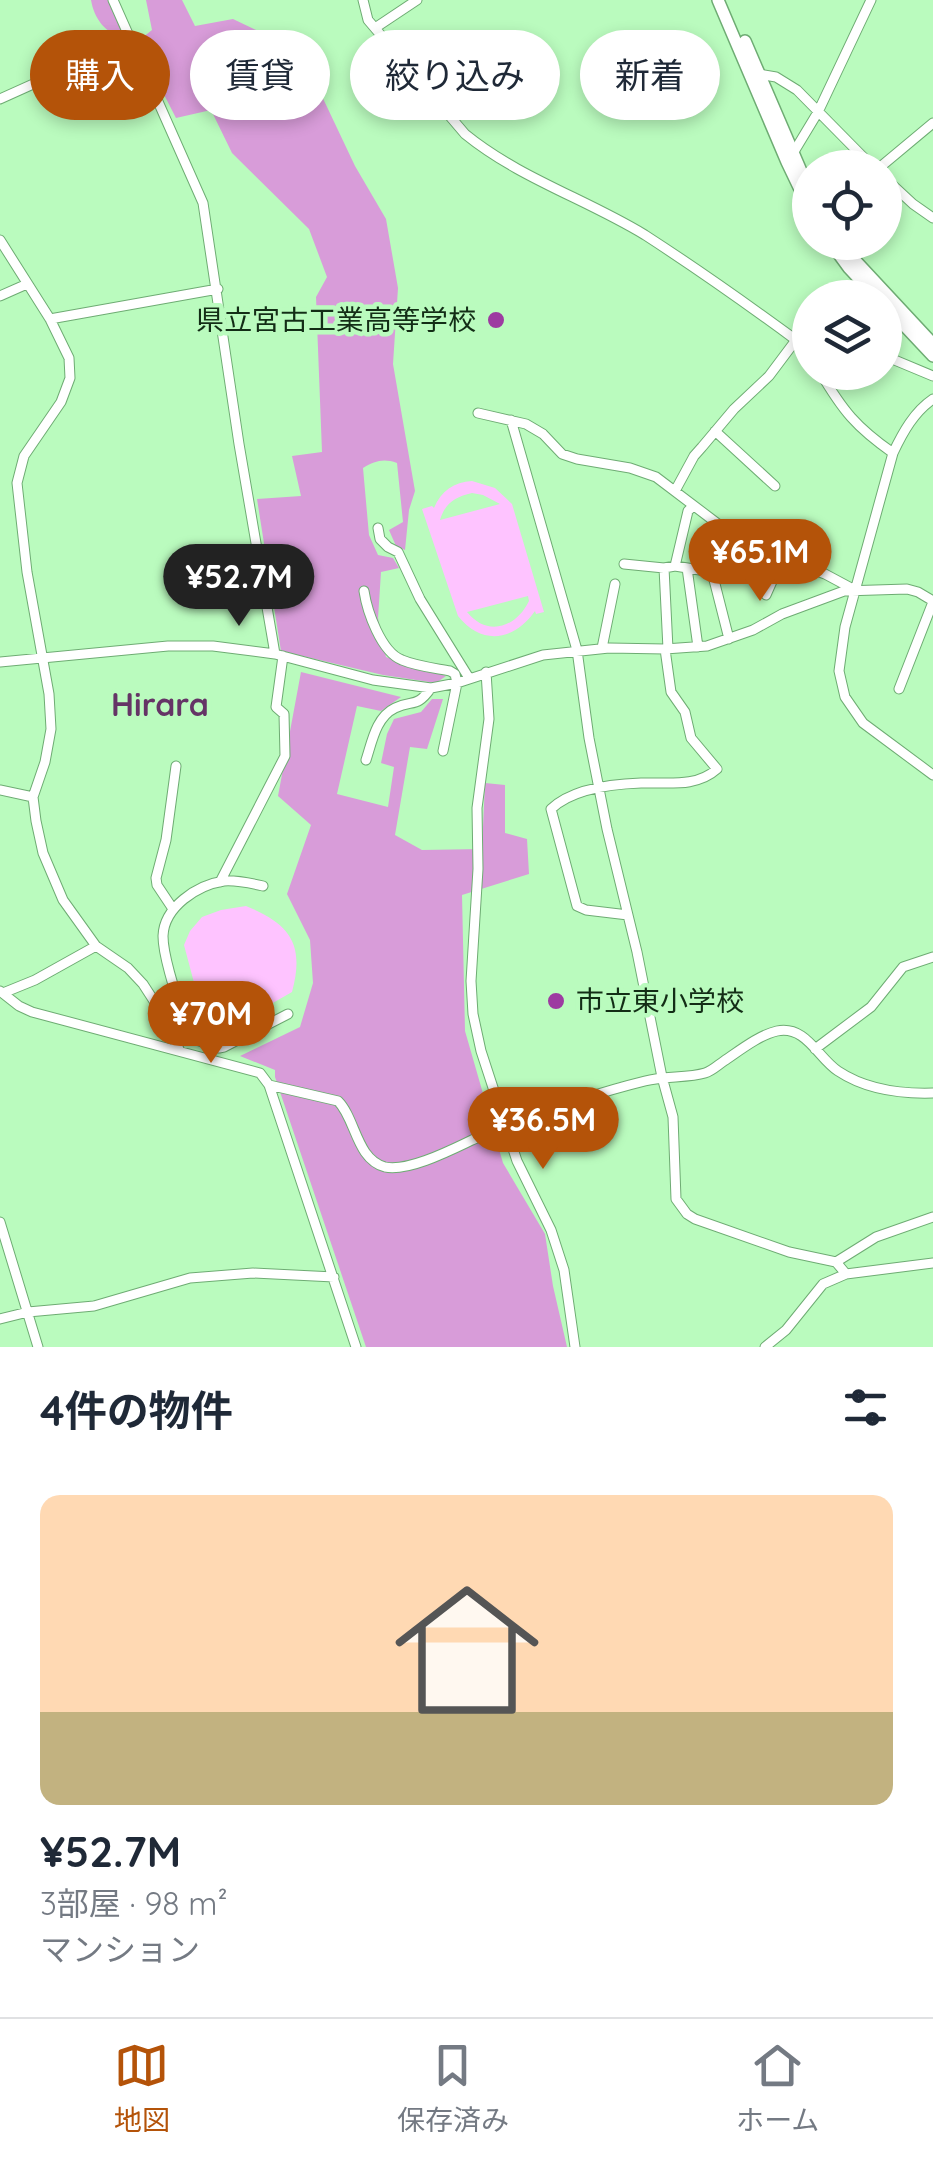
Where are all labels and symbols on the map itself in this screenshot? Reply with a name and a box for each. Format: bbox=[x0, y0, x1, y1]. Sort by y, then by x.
place label: 県立宮古工業高等学校 bbox=[196, 302, 476, 337]
marker: 県立宮古工業高等学校 bbox=[485, 309, 507, 331]
pin: ¥65.1M bbox=[679, 519, 841, 604]
pin: ¥52.7M bbox=[158, 544, 320, 629]
district label: Hirara bbox=[111, 684, 209, 724]
pin: ¥70M bbox=[152, 981, 270, 1066]
place label: 市立東小学校 bbox=[576, 983, 744, 1018]
marker: 市立東小学校 bbox=[545, 990, 567, 1012]
pin: ¥36.5M bbox=[462, 1087, 624, 1172]

